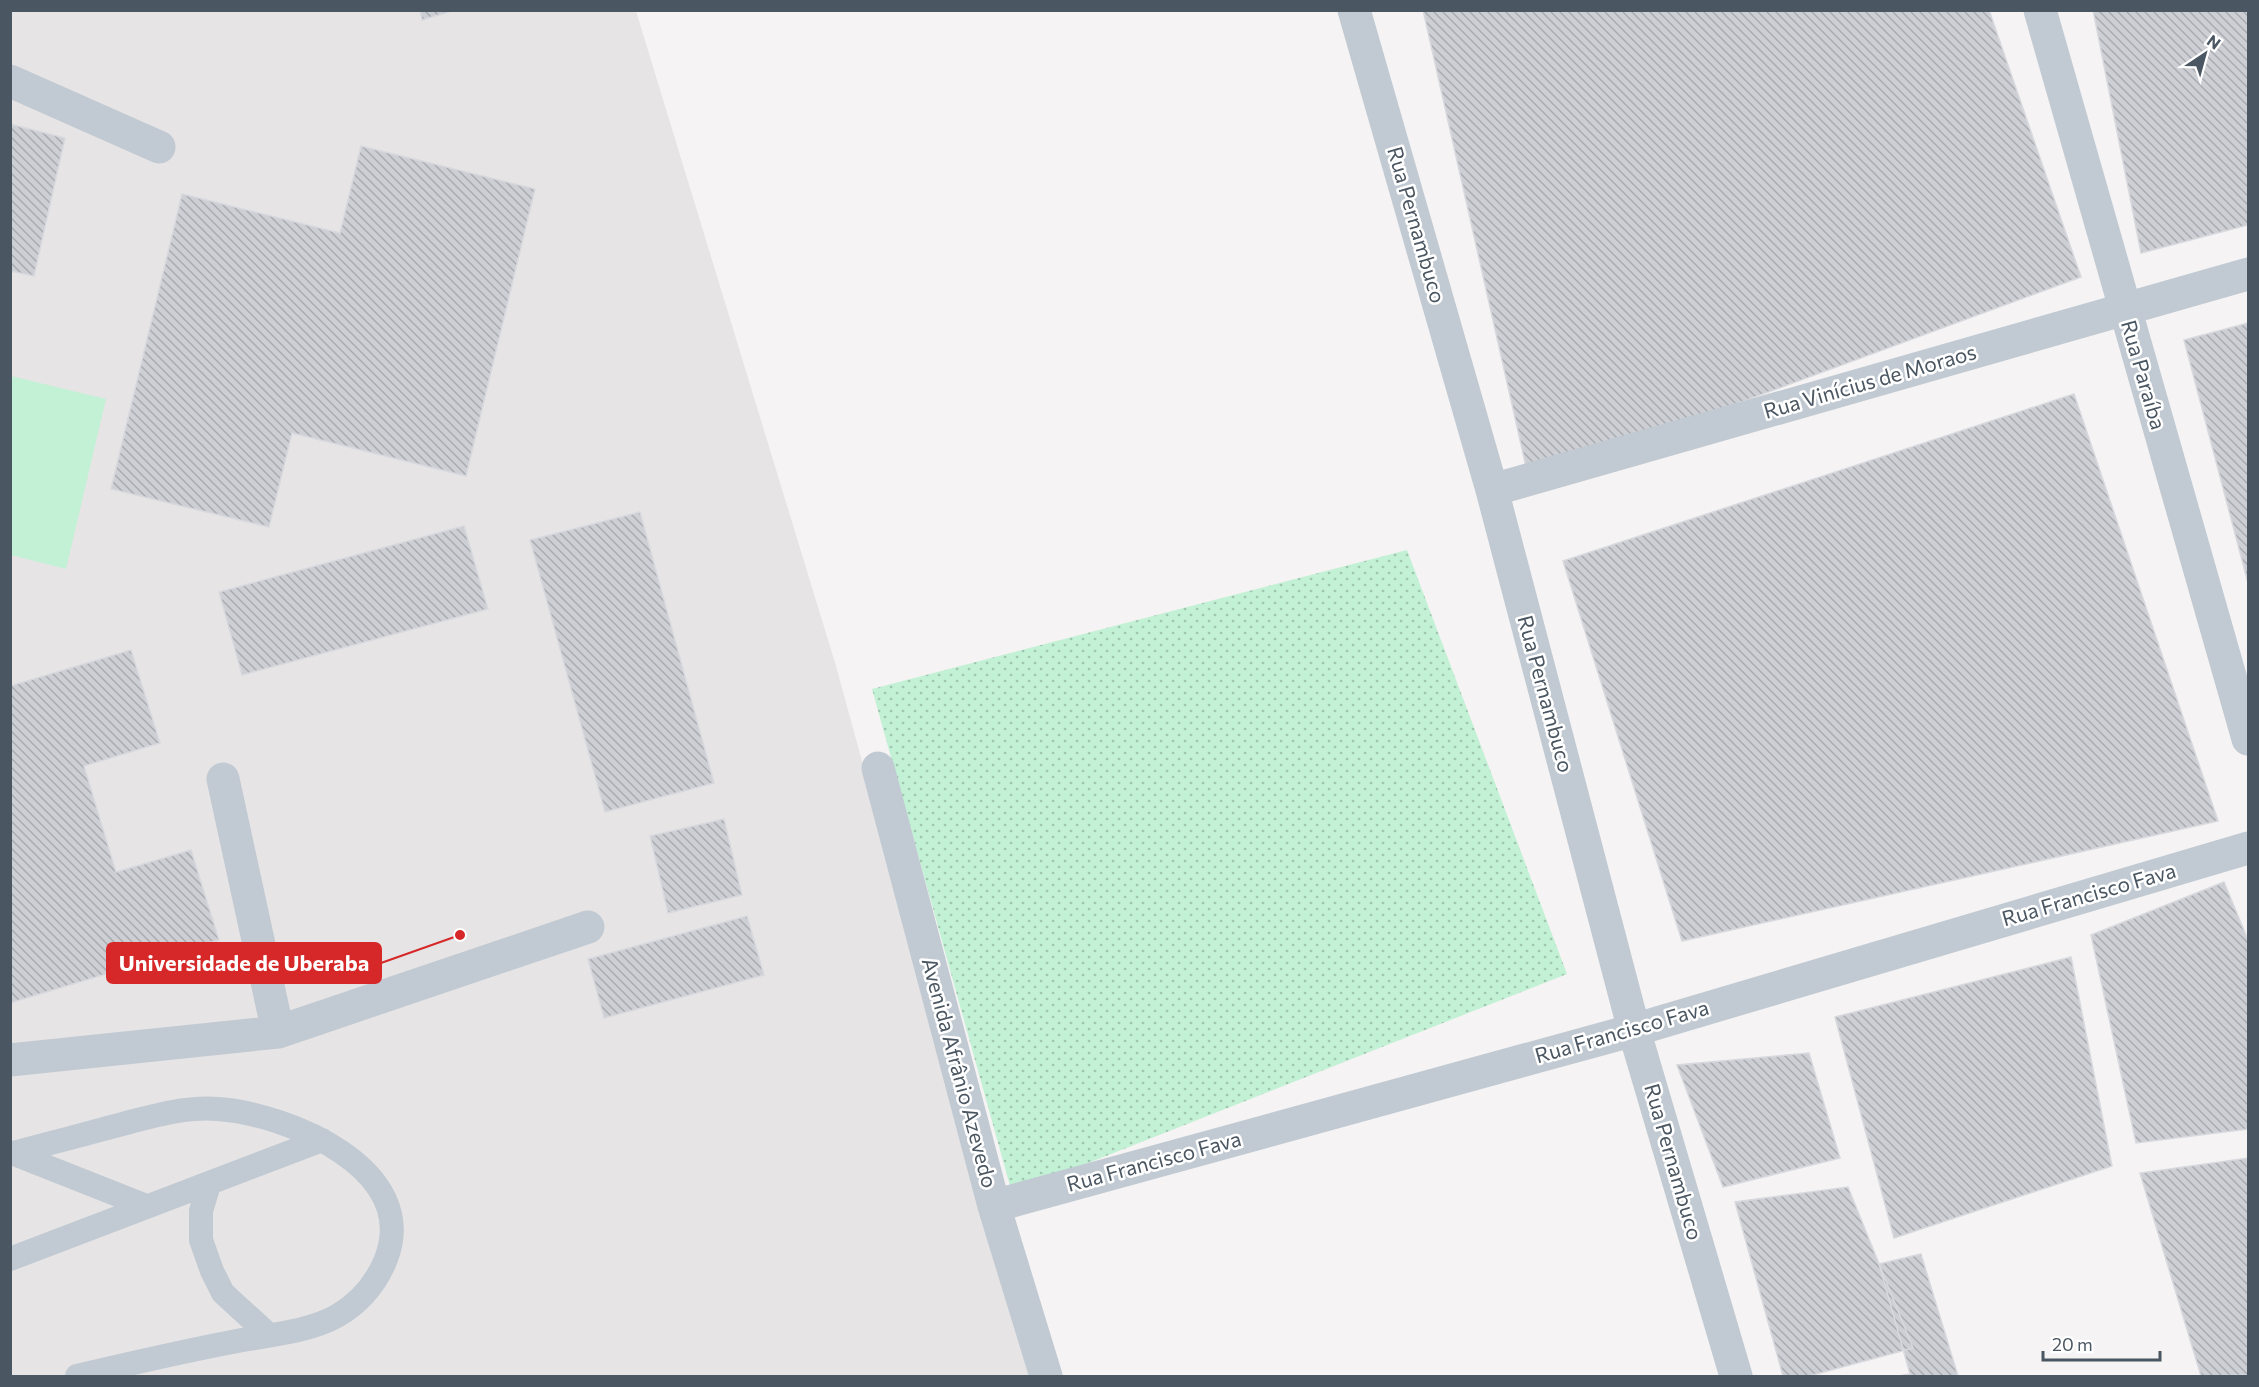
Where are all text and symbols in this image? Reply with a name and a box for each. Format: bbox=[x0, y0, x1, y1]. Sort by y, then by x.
north arrow bbox=[2175, 24, 2235, 84]
text: N bbox=[2204, 30, 2225, 53]
street label: Rua Pernambuco bbox=[1383, 144, 1452, 306]
street label: Rua Paraíba bbox=[2117, 317, 2172, 432]
street label: Rua Vinícius de Moraos bbox=[1760, 338, 1979, 423]
street label: Rua Pernambuco bbox=[1513, 612, 1579, 775]
street label: Rua Francisco Fava bbox=[1999, 857, 2178, 930]
callout: Universidade de Uberaba bbox=[107, 943, 381, 983]
text: Universidade de Uberaba bbox=[119, 949, 369, 976]
street label: Avenida Afrânio Azevedo bbox=[918, 955, 1003, 1190]
street label: Rua Francisco Fava bbox=[1532, 994, 1711, 1067]
street label: Rua Pernambuco bbox=[1640, 1081, 1709, 1243]
street label: Rua Francisco Fava bbox=[1064, 1125, 1244, 1196]
scale bar bbox=[2043, 1324, 2160, 1362]
text: 20 m bbox=[2052, 1333, 2093, 1355]

